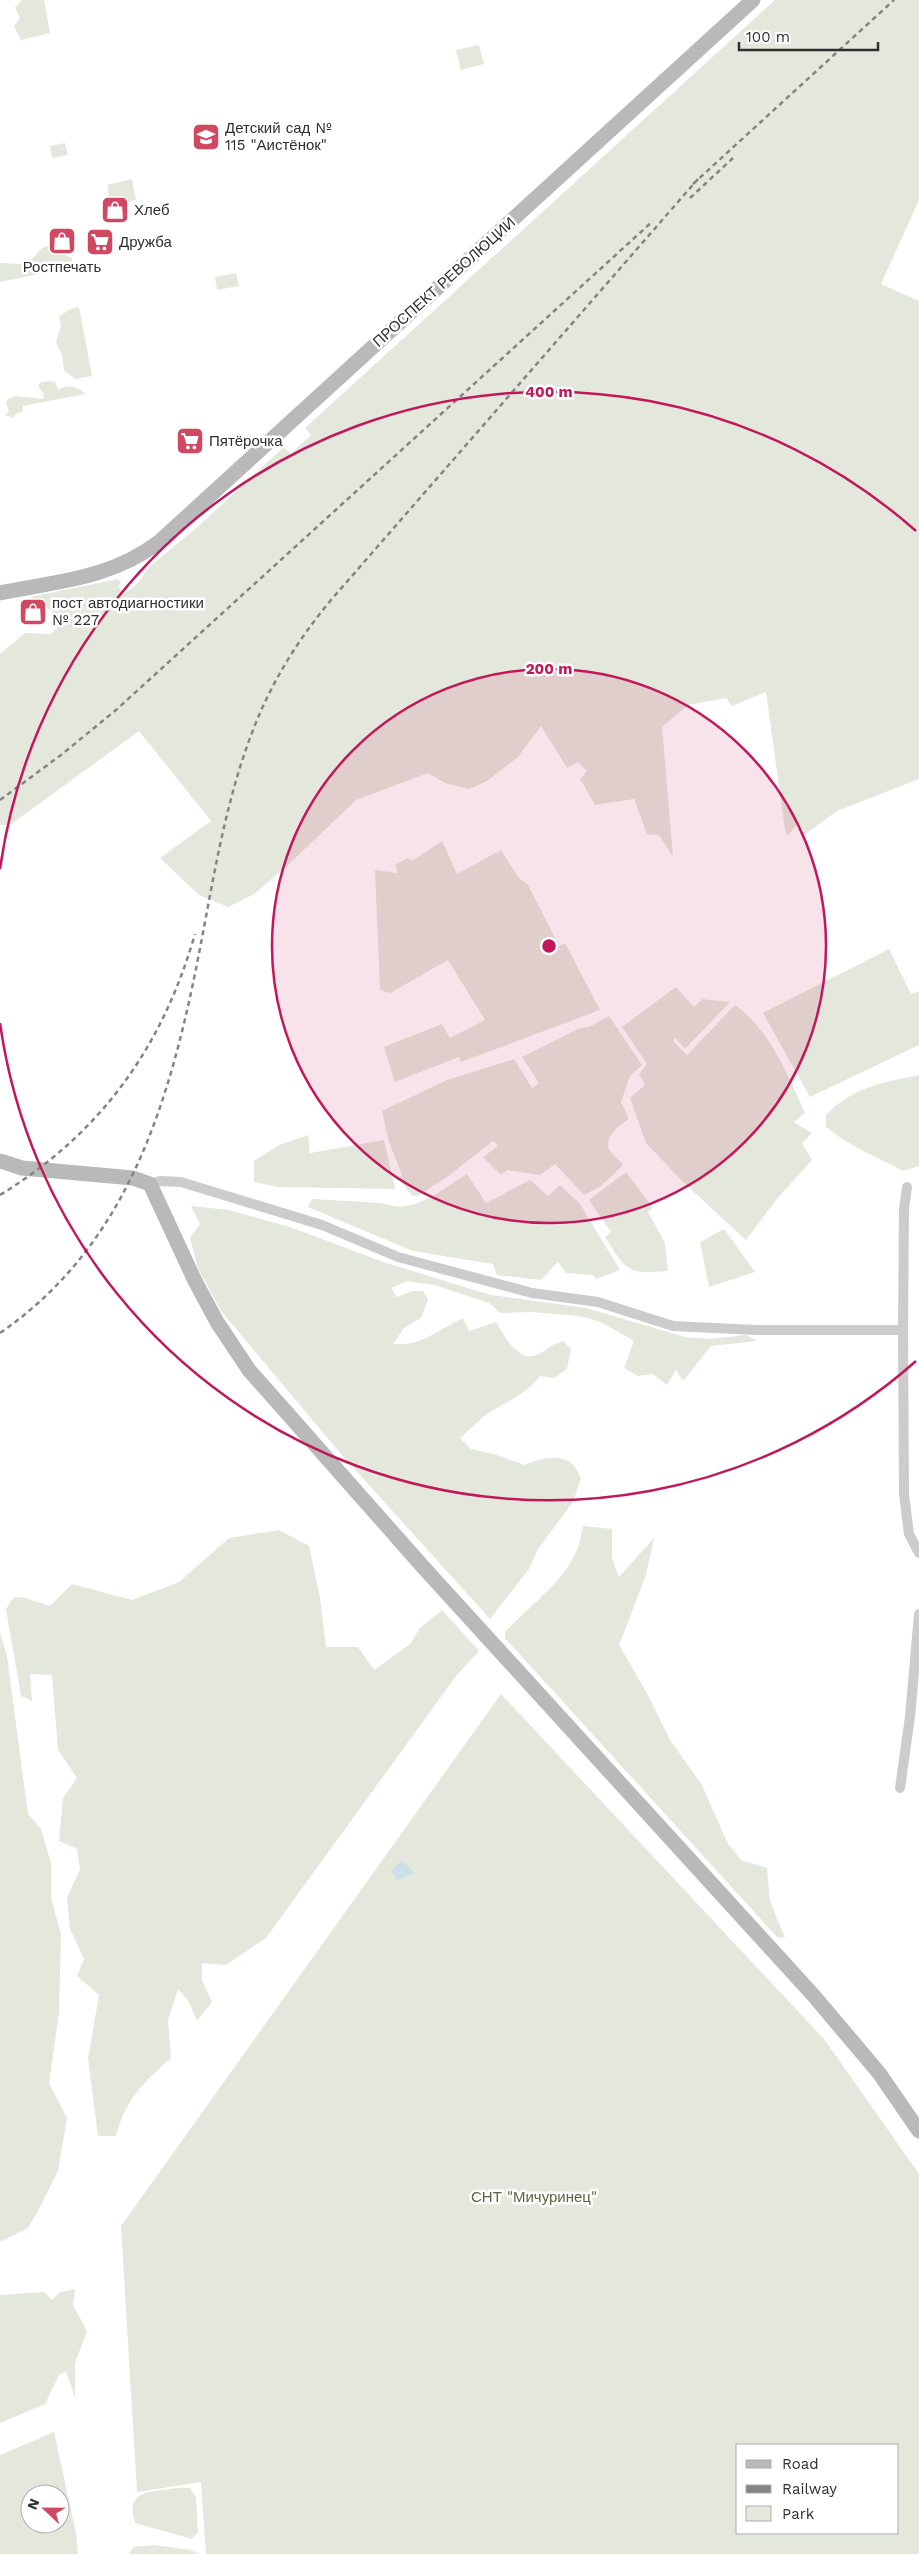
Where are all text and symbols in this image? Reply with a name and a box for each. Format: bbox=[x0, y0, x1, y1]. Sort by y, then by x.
scale bar bbox=[739, 20, 878, 52]
text: 100 m bbox=[746, 28, 790, 46]
place label: Детский сад № 115 "Аистёнок" bbox=[225, 119, 332, 154]
school or university icon: Детский сад № 115 "Аистёнок" bbox=[191, 122, 221, 152]
shop icon: Хлеб bbox=[100, 195, 130, 225]
place label: Хлеб bbox=[134, 201, 170, 219]
street label: ПРОСПЕКТ РЕВОЛЮЦИИ bbox=[369, 213, 519, 351]
shop icon: Ростпечать bbox=[47, 226, 77, 256]
supermarket icon: Дружба bbox=[85, 227, 115, 257]
place label: Дружба bbox=[119, 233, 172, 251]
place label: Ростпечать bbox=[23, 258, 101, 276]
text: 400 m bbox=[525, 383, 573, 401]
supermarket icon: Пятёрочка bbox=[175, 426, 205, 456]
place label: Пятёрочка bbox=[209, 432, 283, 450]
place label: пост автодиагностики № 227 bbox=[52, 594, 204, 629]
shop icon: пост автодиагностики № 227 bbox=[18, 597, 48, 627]
text: 200 m bbox=[526, 660, 572, 678]
centre of rings bbox=[540, 937, 558, 955]
park label: СНТ "Мичуринец" bbox=[471, 2188, 597, 2206]
legend bbox=[736, 2444, 899, 2534]
text: Road bbox=[782, 2455, 819, 2473]
text: Railway bbox=[782, 2480, 837, 2498]
north arrow bbox=[20, 2484, 70, 2534]
text: N bbox=[24, 2496, 42, 2512]
text: Park bbox=[782, 2505, 815, 2523]

